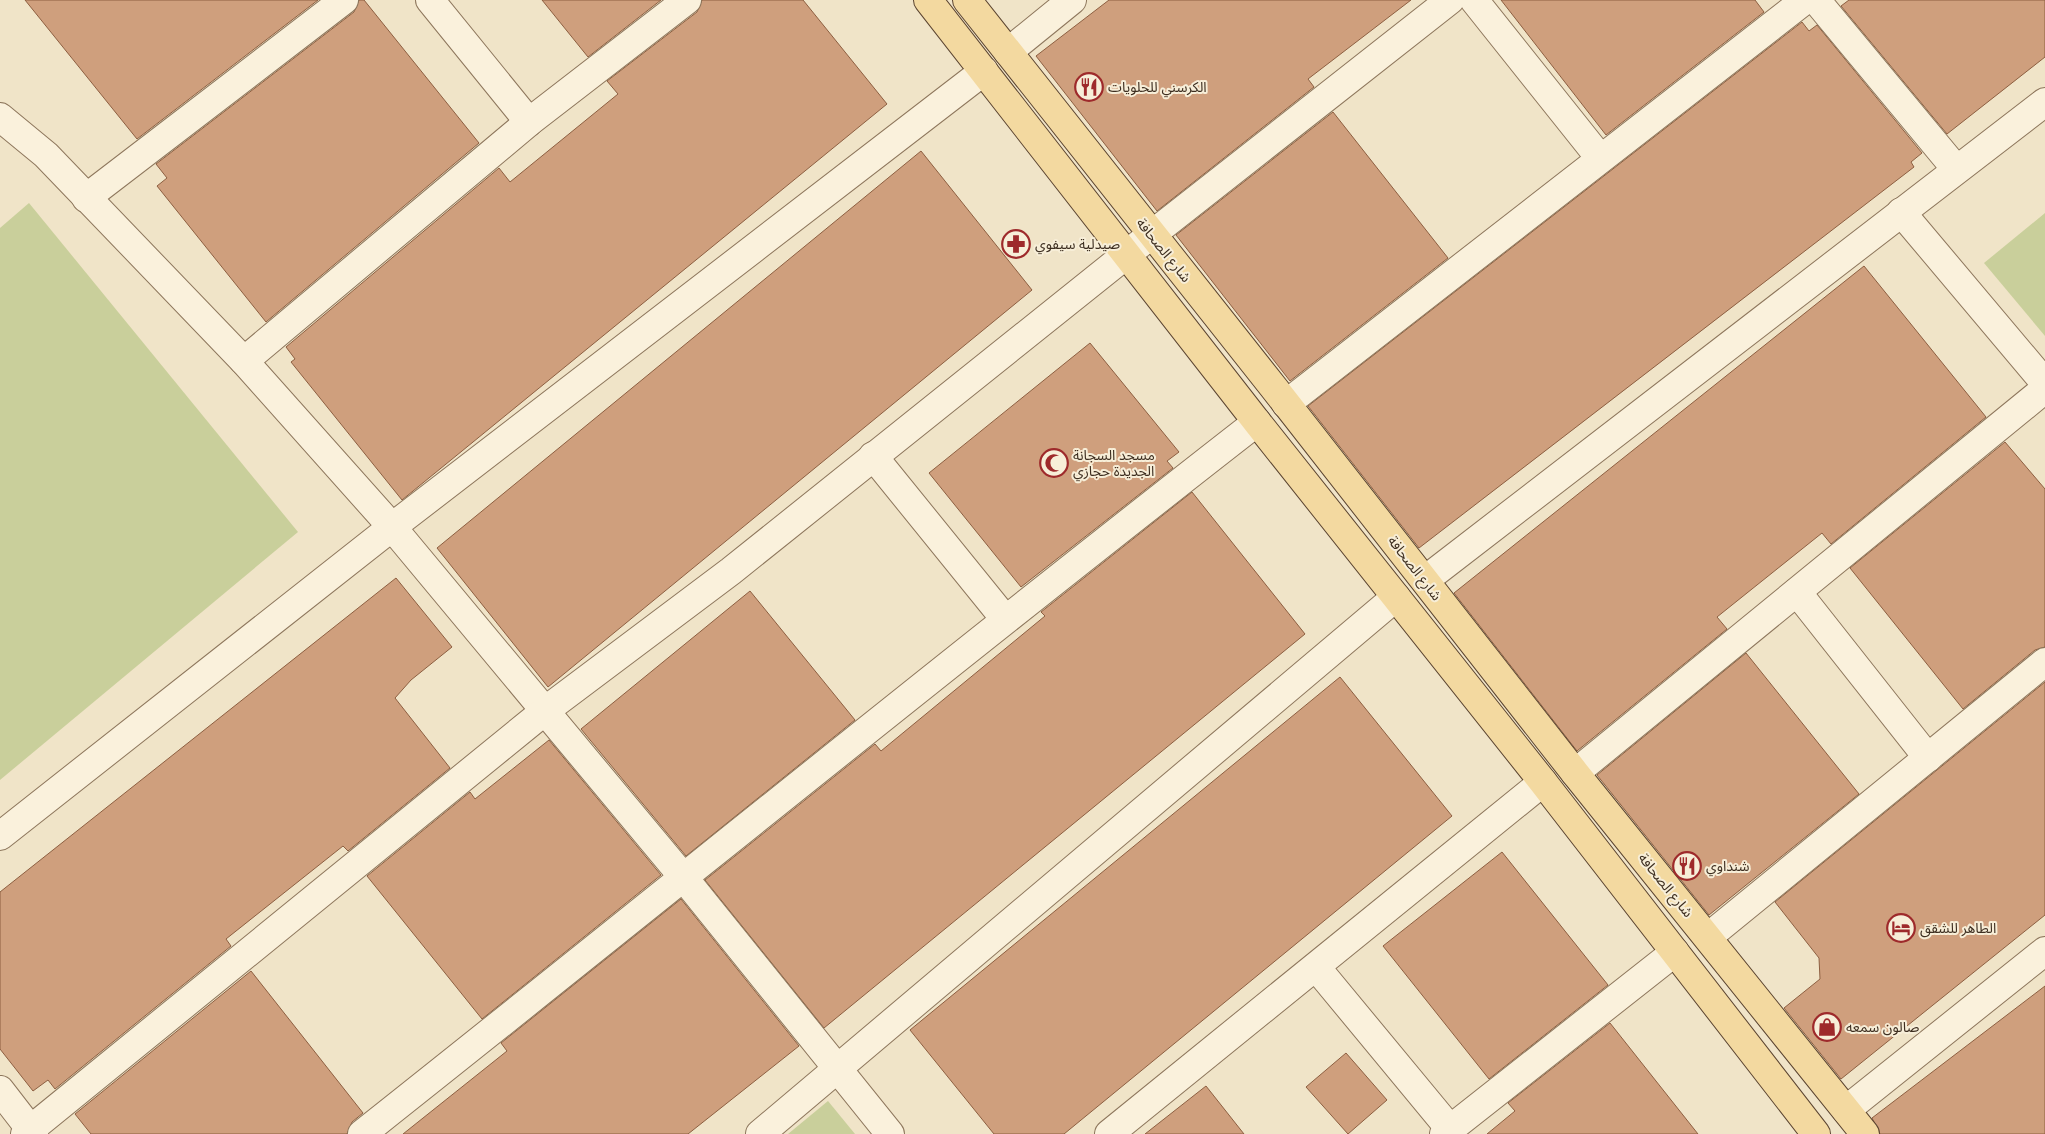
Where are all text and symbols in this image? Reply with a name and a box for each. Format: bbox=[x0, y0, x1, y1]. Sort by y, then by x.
restaurant icon: الكرسني للحلويات bbox=[1074, 72, 1104, 102]
place label: الكرسني للحلويات bbox=[1108, 78, 1207, 98]
street label: شارع الصحافة bbox=[1131, 214, 1195, 287]
pharmacy icon: صيدلية سيفوي bbox=[1001, 229, 1031, 259]
place label: صيدلية سيفوي bbox=[1035, 235, 1120, 255]
place label: مسجد السجانة الجديدة حجازي bbox=[1073, 446, 1155, 482]
mosque icon: مسجد السجانة الجديدة حجازي bbox=[1039, 448, 1069, 478]
street label: شارع الصحافة bbox=[1383, 532, 1446, 605]
street label: شارع الصحافة bbox=[1633, 849, 1697, 922]
restaurant icon: شنداوي bbox=[1672, 851, 1702, 881]
place label: شنداوي bbox=[1706, 857, 1749, 877]
hotel icon: الطاهر للشقق bbox=[1886, 913, 1916, 943]
place label: الطاهر للشقق bbox=[1920, 919, 1996, 938]
shop icon: صالون سمعه bbox=[1812, 1012, 1842, 1042]
place label: صالون سمعه bbox=[1846, 1018, 1920, 1036]

